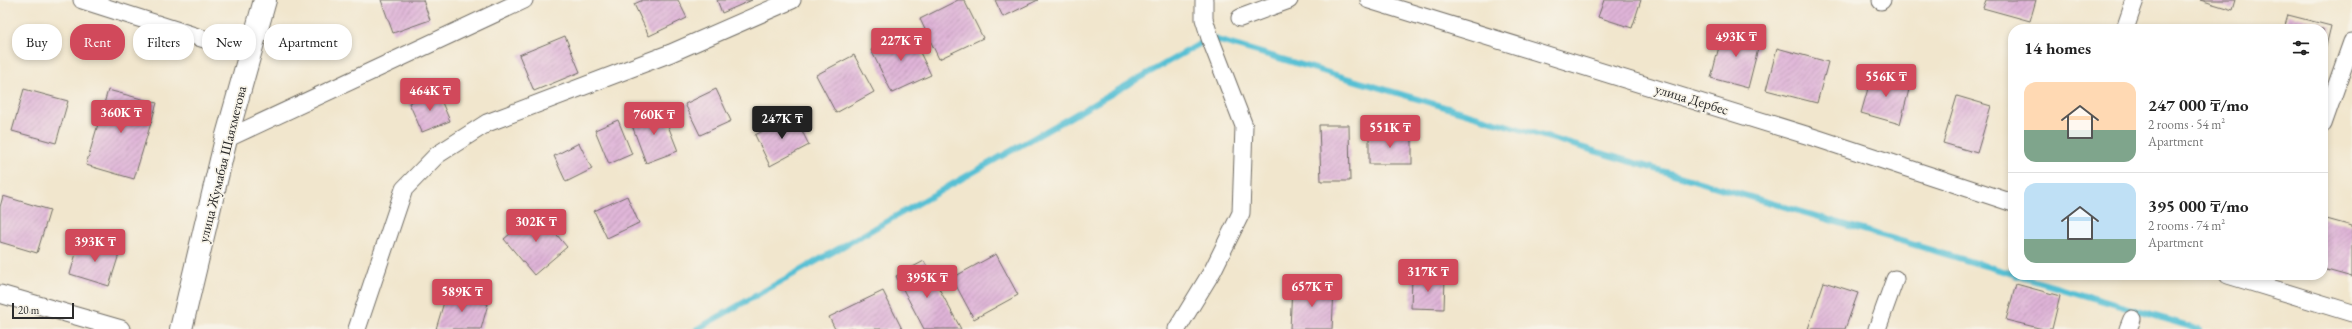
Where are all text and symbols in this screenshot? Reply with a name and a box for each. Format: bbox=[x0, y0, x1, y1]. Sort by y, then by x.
chip: Buy bbox=[12, 24, 62, 60]
chip: Rent bbox=[70, 24, 125, 60]
chip: Filters bbox=[133, 24, 194, 60]
chip: New bbox=[202, 24, 256, 60]
chip: Apartment bbox=[264, 24, 352, 60]
pin: 493K ₸ bbox=[1703, 24, 1769, 58]
pin: 227K ₸ bbox=[868, 28, 934, 62]
text: 493K ₸ bbox=[1715, 28, 1757, 45]
text: 227K ₸ bbox=[880, 32, 922, 49]
text: 14 homes bbox=[2024, 37, 2091, 59]
icon: filters bbox=[2290, 37, 2312, 59]
pin: 556K ₸ bbox=[1853, 64, 1919, 98]
text: 556K ₸ bbox=[1865, 68, 1907, 85]
pin: 464K ₸ bbox=[397, 78, 463, 112]
street label: улица Дербес bbox=[1653, 79, 1731, 119]
text: 464K ₸ bbox=[409, 82, 451, 99]
street label: улица Жумабая Шаяхметова bbox=[194, 83, 250, 244]
text: 247 000 ₸/mo bbox=[2148, 94, 2248, 116]
icon: home bbox=[2056, 98, 2104, 146]
pin: 360K ₸ bbox=[88, 100, 154, 134]
pin: 760K ₸ bbox=[621, 102, 687, 136]
text: 360K ₸ bbox=[100, 104, 142, 121]
text: 760K ₸ bbox=[633, 106, 675, 123]
pin: 247K ₸ bbox=[749, 106, 815, 140]
text: 247K ₸ bbox=[761, 110, 803, 127]
pin: 551K ₸ bbox=[1357, 115, 1423, 149]
text: 2 rooms · 54 m² bbox=[2148, 116, 2225, 133]
text: 551K ₸ bbox=[1369, 119, 1411, 136]
text: Apartment bbox=[2148, 133, 2203, 150]
text: 395 000 ₸/mo bbox=[2148, 195, 2248, 217]
icon: home bbox=[2056, 199, 2104, 247]
pin: 302K ₸ bbox=[503, 209, 569, 243]
text: 302K ₸ bbox=[515, 213, 557, 230]
text: 2 rooms · 74 m² bbox=[2148, 217, 2225, 234]
pin: 393K ₸ bbox=[62, 229, 128, 263]
text: 393K ₸ bbox=[74, 233, 116, 250]
text: Apartment bbox=[2148, 234, 2203, 251]
pin: 317K ₸ bbox=[1395, 259, 1461, 293]
text: 317K ₸ bbox=[1407, 263, 1449, 280]
pin: 395K ₸ bbox=[894, 265, 960, 299]
text: 395K ₸ bbox=[906, 269, 948, 286]
pin: 657K ₸ bbox=[1279, 274, 1345, 308]
text: 657K ₸ bbox=[1291, 278, 1333, 295]
pin: 589K ₸ bbox=[429, 279, 495, 313]
text: 589K ₸ bbox=[441, 283, 483, 300]
scale bar bbox=[12, 301, 74, 320]
text: 20 m bbox=[18, 303, 39, 317]

